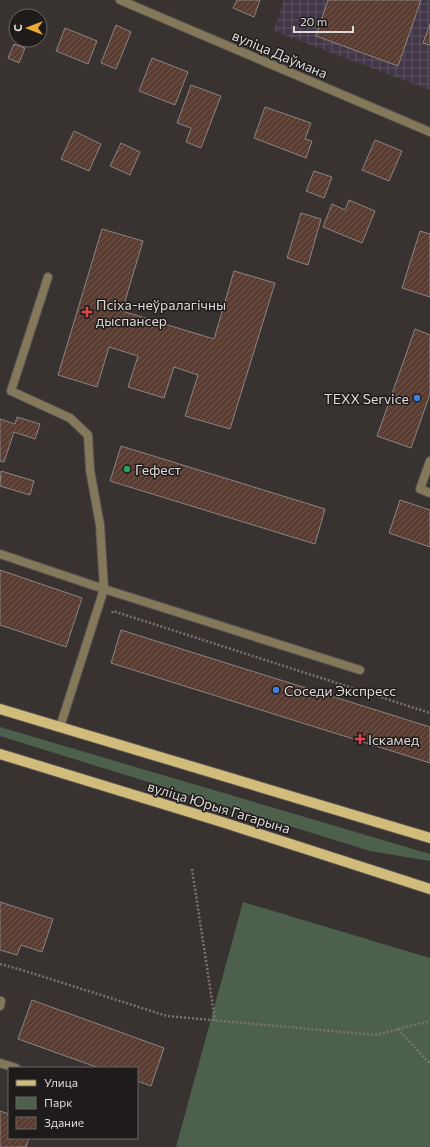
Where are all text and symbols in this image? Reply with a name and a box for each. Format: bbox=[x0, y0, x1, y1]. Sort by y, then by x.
north arrow bbox=[8, 8, 48, 48]
scale bar bbox=[294, 8, 353, 34]
text: 20 m bbox=[300, 14, 327, 28]
text: С bbox=[11, 24, 24, 32]
street label: вуліца Даўмана bbox=[230, 26, 330, 82]
place label: Псіха-неўралагічны дыспансер bbox=[96, 296, 226, 329]
marker: Псіха-неўралагічны дыспансер bbox=[81, 306, 93, 318]
place label: TEXX Service bbox=[324, 390, 409, 407]
marker: TEXX Service bbox=[412, 393, 422, 403]
place label: Гефест bbox=[135, 461, 182, 478]
marker: Гефест bbox=[122, 464, 132, 474]
place label: Соседи Экспресс bbox=[284, 682, 396, 699]
marker: Соседи Экспресс bbox=[271, 685, 281, 695]
place label: Іскамед bbox=[368, 731, 419, 748]
marker: Іскамед bbox=[355, 734, 365, 744]
street label: вуліца Юрыя Гагарына bbox=[146, 777, 292, 837]
legend bbox=[8, 1067, 138, 1139]
text: Улица bbox=[44, 1075, 78, 1089]
text: Парк bbox=[44, 1095, 73, 1109]
text: Здание bbox=[44, 1115, 84, 1129]

